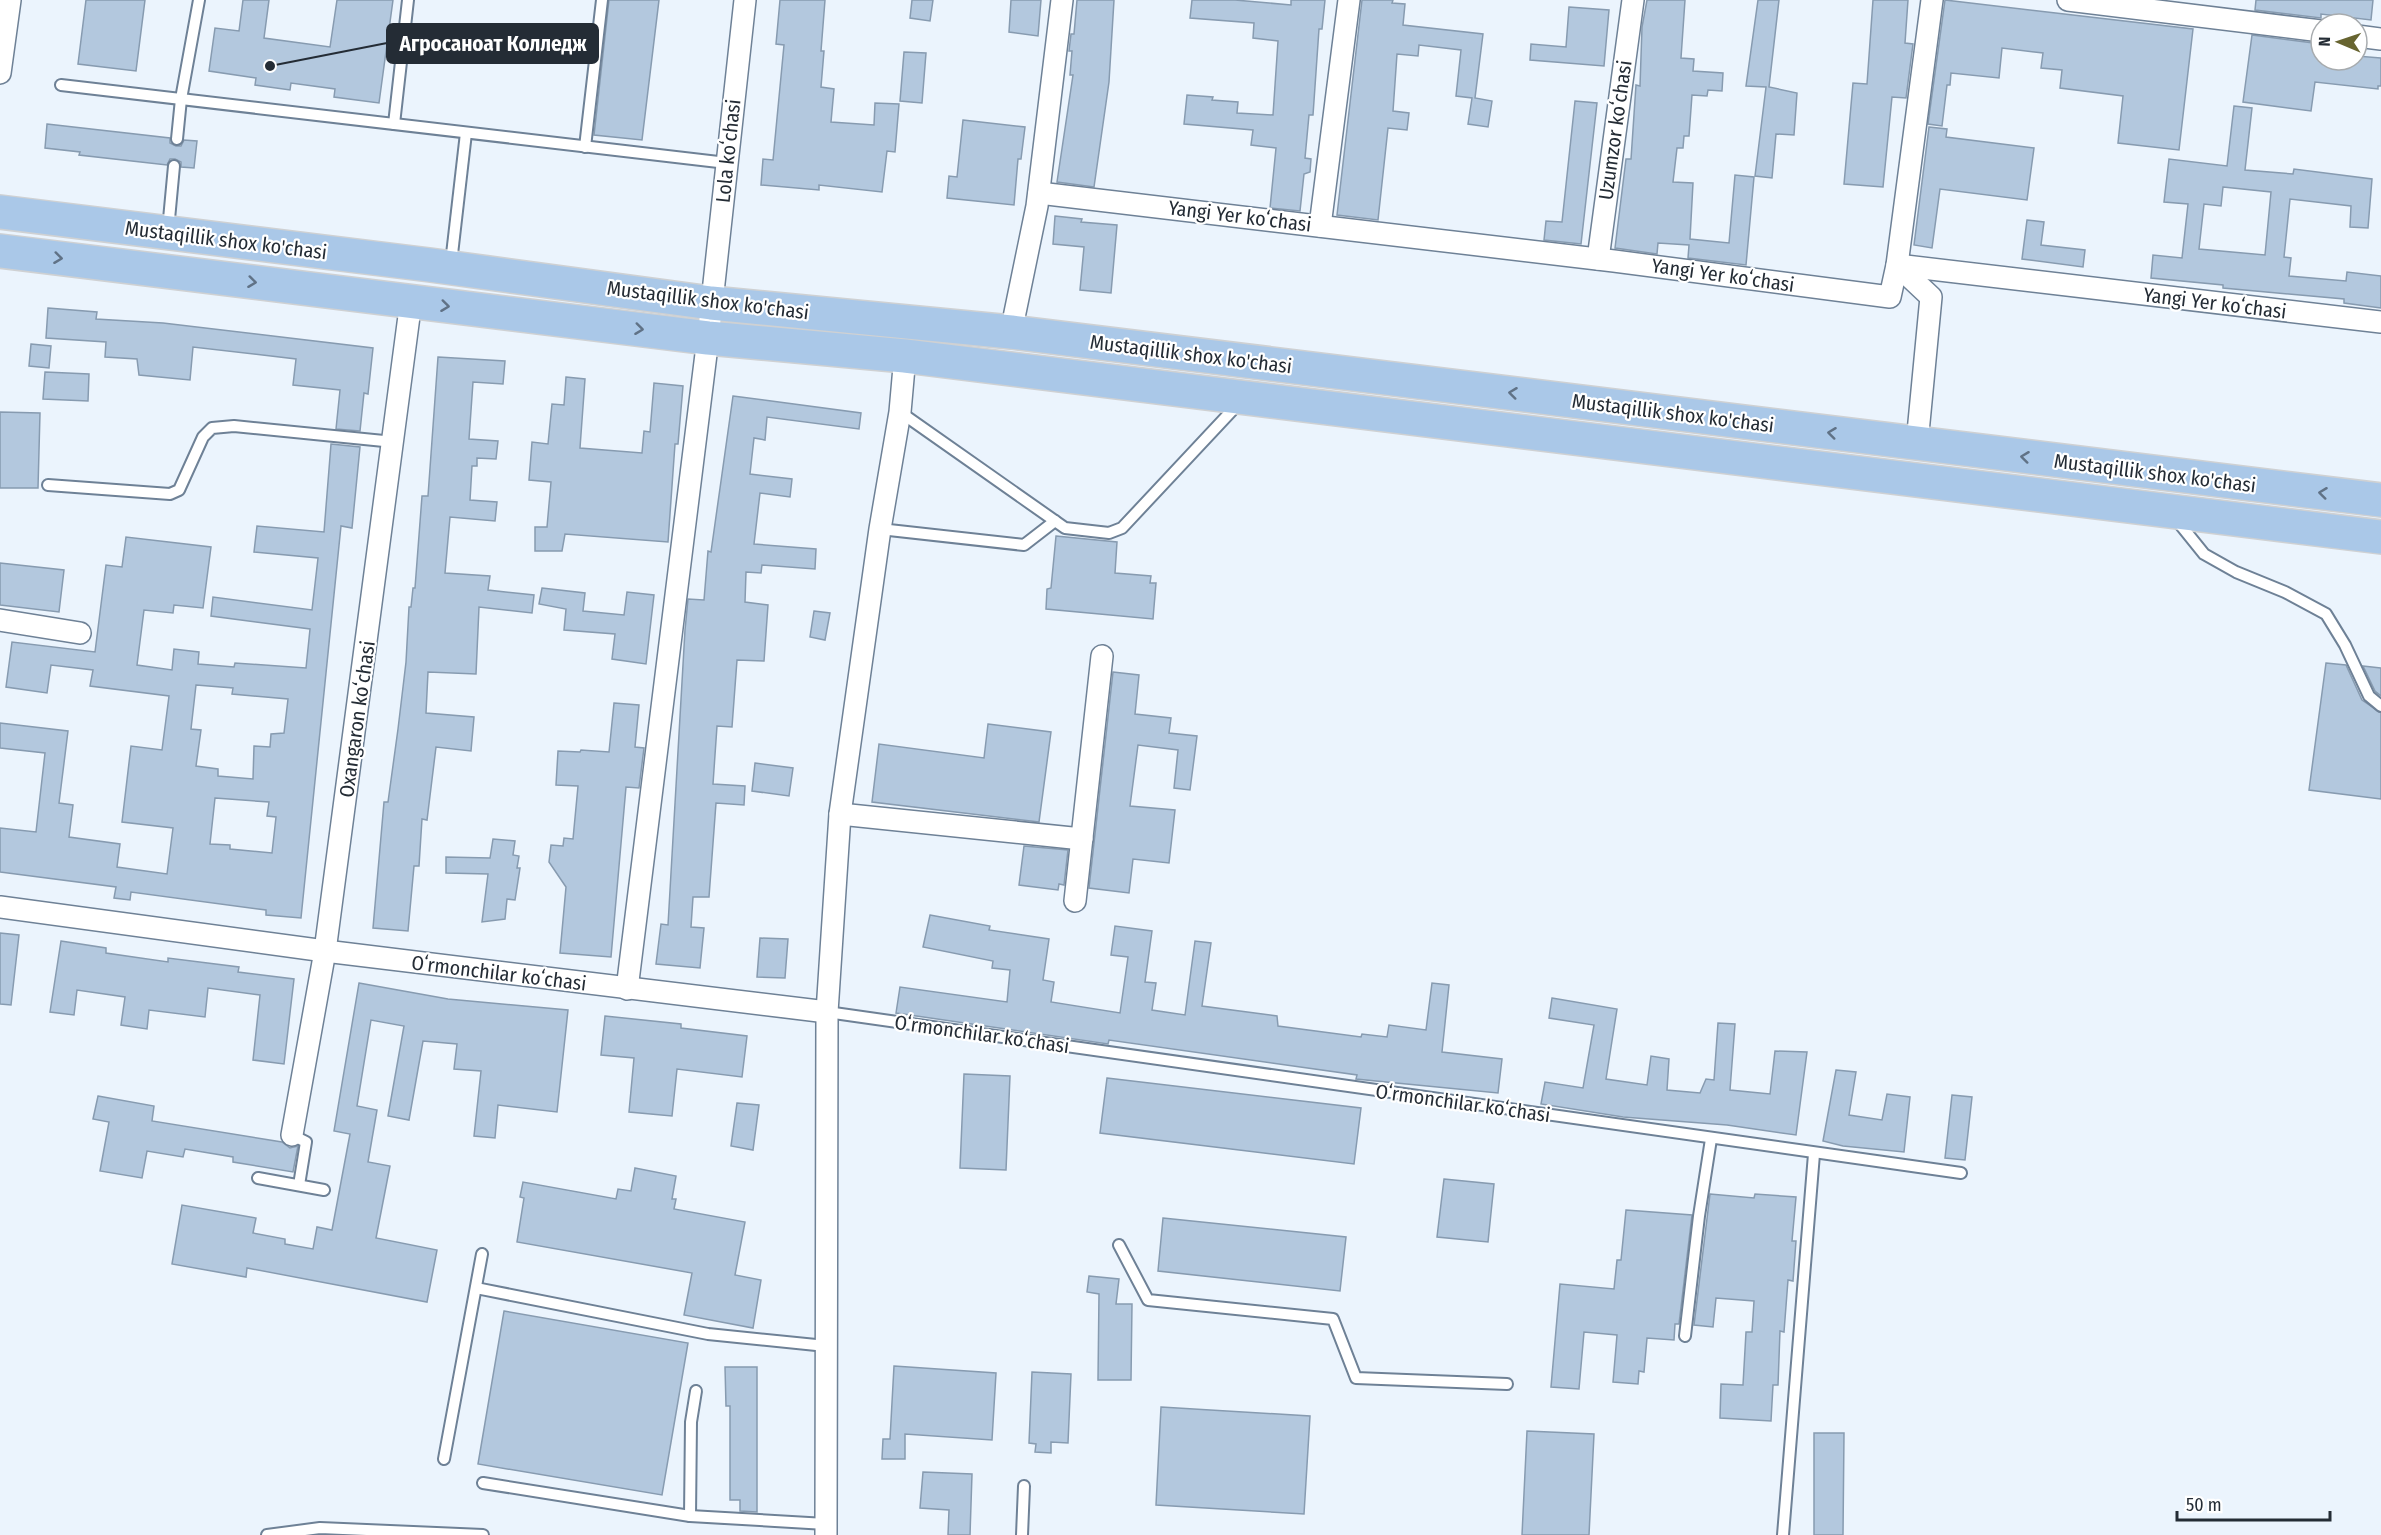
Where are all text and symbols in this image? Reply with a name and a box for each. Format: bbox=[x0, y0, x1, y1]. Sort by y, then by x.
north arrow bbox=[2309, 12, 2369, 72]
callout: Агросаноат Колледж bbox=[387, 24, 598, 63]
text: Агросаноат Колледж bbox=[399, 31, 587, 57]
text: N bbox=[2315, 36, 2334, 47]
street label: Uzumzor koʻchasi bbox=[1593, 59, 1637, 201]
street label: Lola koʻchasi bbox=[711, 98, 745, 204]
street label: Yangi Yer koʻchasi bbox=[1167, 195, 1313, 237]
street label: Mustaqillik shox ko'chasi bbox=[124, 216, 328, 264]
one-way arrow bbox=[53, 251, 63, 263]
street label: Yangi Yer koʻchasi bbox=[1650, 253, 1796, 297]
one-way arrow bbox=[247, 275, 256, 287]
street label: Mustaqillik shox ko'chasi bbox=[606, 276, 810, 324]
street label: Yangi Yer koʻchasi bbox=[2142, 282, 2288, 324]
one-way arrow bbox=[441, 299, 450, 311]
one-way arrow bbox=[634, 323, 643, 335]
street label: Mustaqillik shox ko'chasi bbox=[1089, 330, 1293, 378]
one-way arrow bbox=[1508, 388, 1518, 400]
street label: Mustaqillik shox ko'chasi bbox=[1571, 389, 1775, 437]
one-way arrow bbox=[1827, 427, 1836, 439]
street label: Mustaqillik shox ko'chasi bbox=[2053, 449, 2257, 497]
one-way arrow bbox=[2021, 451, 2030, 463]
one-way arrow bbox=[2318, 487, 2328, 500]
street label: Oxangaron koʻchasi bbox=[334, 639, 380, 799]
street label: Oʻrmonchilar koʻchasi bbox=[410, 950, 588, 996]
street label: Oʻrmonchilar koʻchasi bbox=[893, 1010, 1071, 1058]
street label: Oʻrmonchilar koʻchasi bbox=[1374, 1079, 1552, 1127]
scale bar bbox=[2177, 1484, 2330, 1522]
text: 50 m bbox=[2186, 1494, 2222, 1516]

